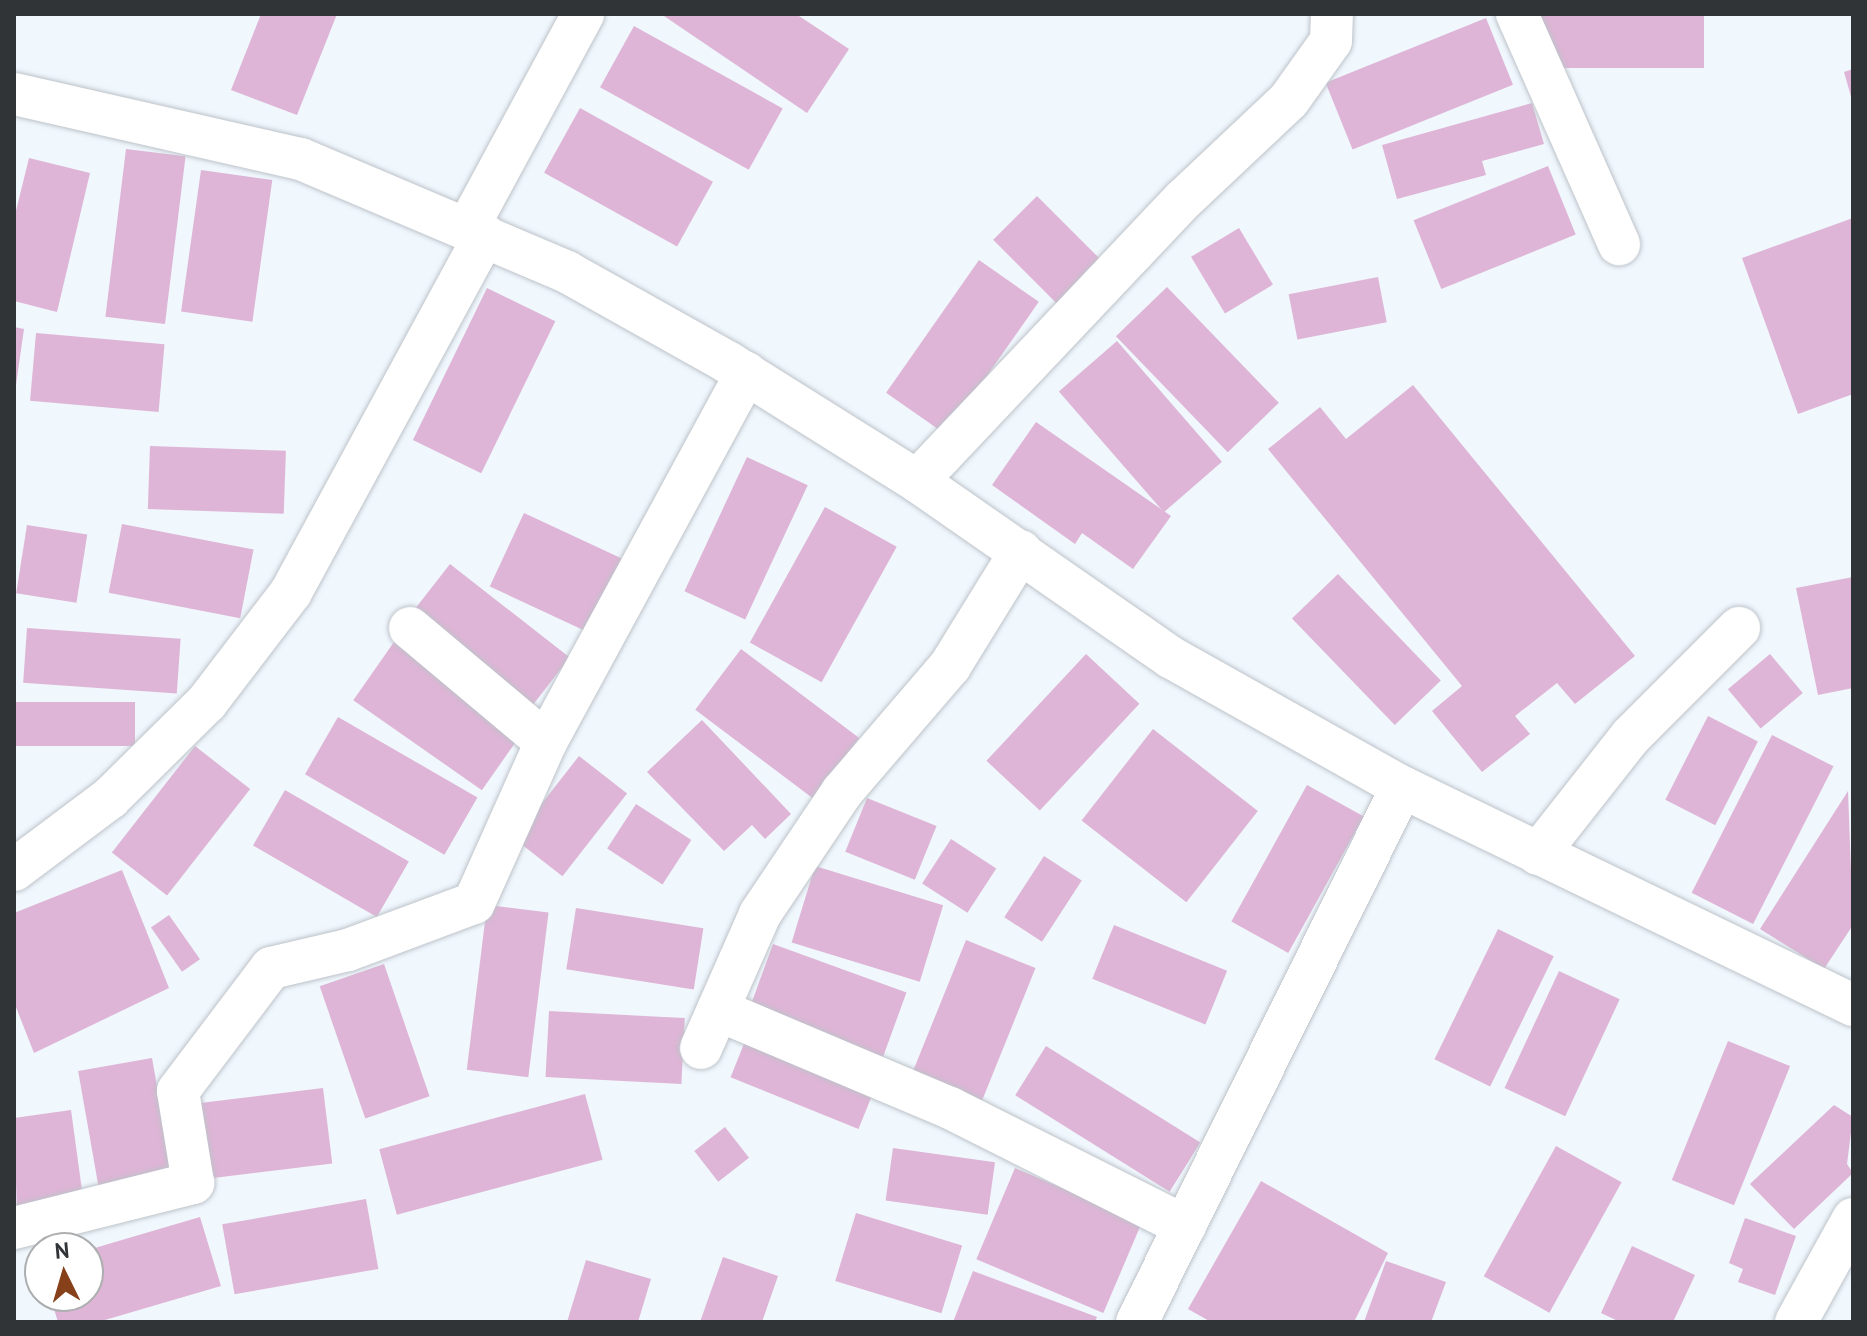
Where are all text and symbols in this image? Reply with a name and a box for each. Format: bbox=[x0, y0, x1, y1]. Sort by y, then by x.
north arrow bbox=[24, 1232, 104, 1312]
text: N bbox=[54, 1236, 71, 1265]

